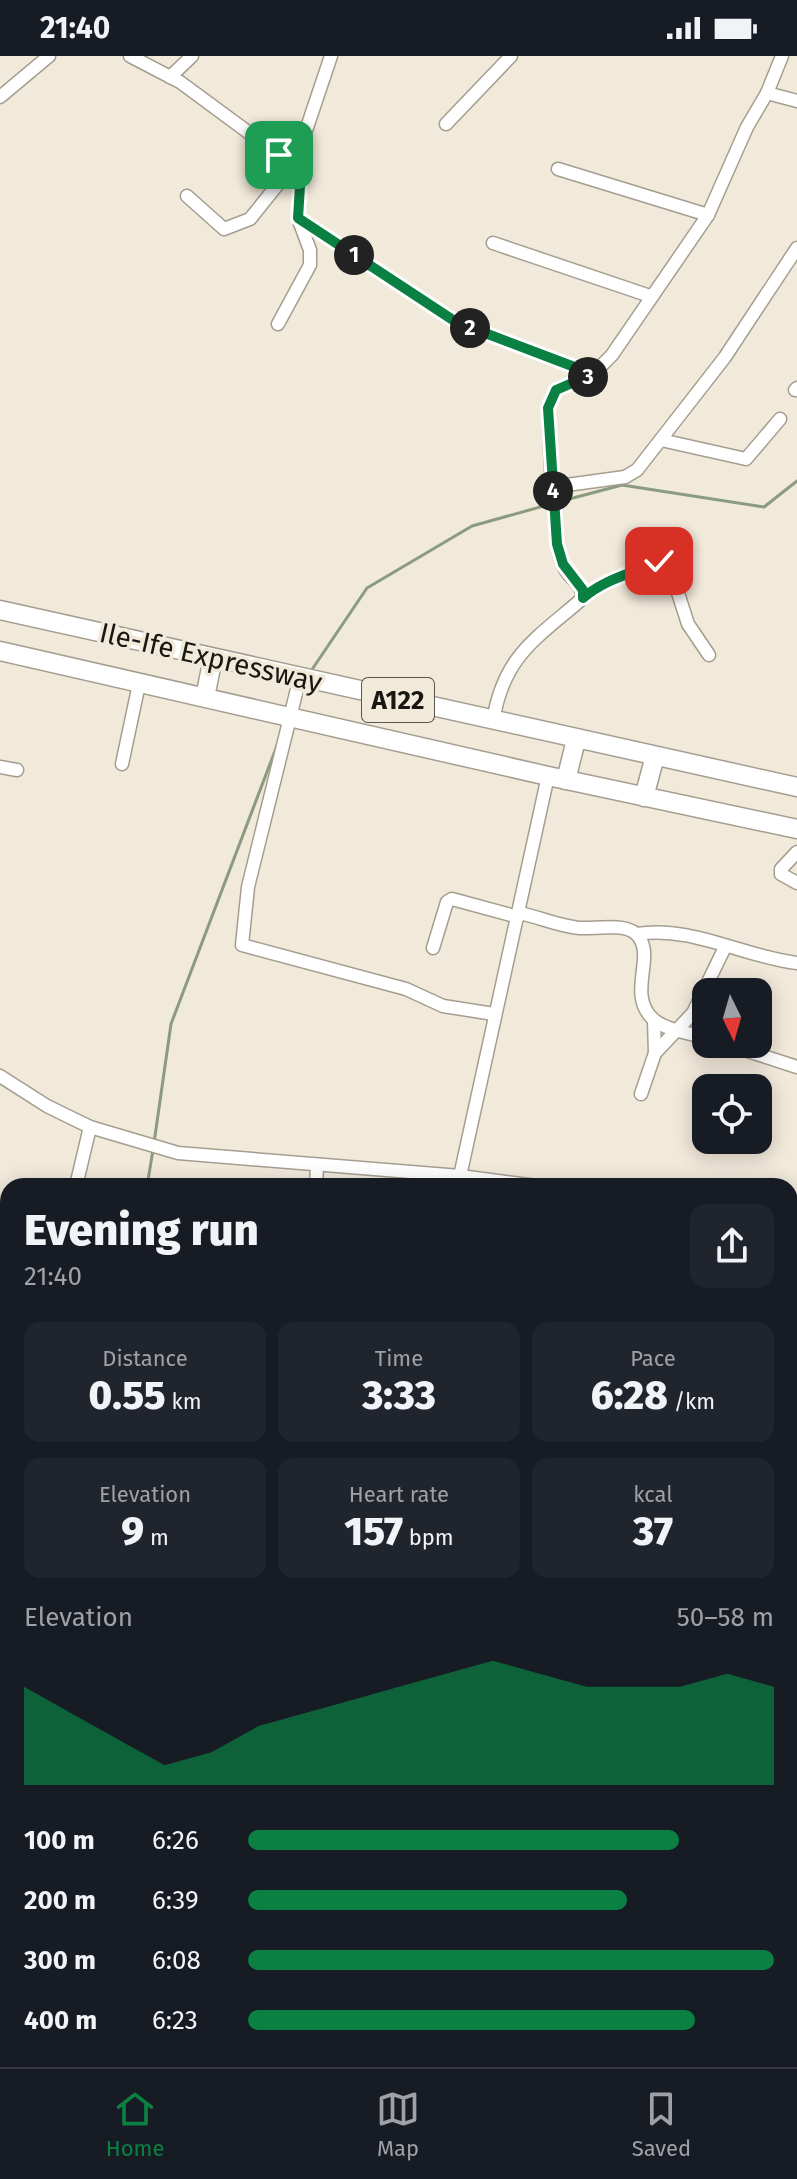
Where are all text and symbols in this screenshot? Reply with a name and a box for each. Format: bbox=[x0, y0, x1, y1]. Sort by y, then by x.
text: 21:40 bbox=[40, 10, 110, 46]
pin bbox=[245, 121, 313, 189]
icon: arrive bbox=[257, 133, 301, 177]
pin: 1 bbox=[334, 235, 374, 275]
text: 1 bbox=[349, 241, 359, 268]
pin: 2 bbox=[450, 308, 490, 348]
text: 2 bbox=[464, 314, 476, 341]
pin: 3 bbox=[568, 357, 608, 397]
text: 3 bbox=[582, 363, 594, 390]
pin: 4 bbox=[533, 471, 573, 511]
text: 4 bbox=[547, 477, 559, 504]
pin bbox=[625, 527, 693, 595]
icon: check bbox=[637, 539, 681, 583]
street label: Ile-Ife Expressway bbox=[96, 616, 326, 699]
road number: A122 bbox=[362, 678, 434, 722]
north arrow bbox=[692, 978, 772, 1058]
map controls bbox=[692, 978, 772, 1154]
button: locate bbox=[692, 1074, 772, 1154]
text: Evening run bbox=[24, 1204, 259, 1257]
button: share bbox=[690, 1204, 774, 1288]
text: 21:40 bbox=[24, 1261, 82, 1292]
text: Distance bbox=[102, 1345, 188, 1372]
text: Time bbox=[375, 1345, 423, 1372]
text: Pace bbox=[630, 1345, 676, 1372]
text: 0.55 bbox=[88, 1372, 166, 1420]
text: 3:33 bbox=[362, 1372, 436, 1420]
text: 6:28 bbox=[591, 1372, 668, 1420]
text: km bbox=[166, 1388, 202, 1415]
text: /km bbox=[668, 1388, 715, 1415]
text: Elevation bbox=[99, 1481, 191, 1508]
text: Heart rate bbox=[349, 1481, 449, 1508]
text: kcal bbox=[633, 1481, 673, 1508]
text: 9 bbox=[121, 1508, 144, 1556]
text: 157 bbox=[344, 1508, 403, 1556]
text: 37 bbox=[633, 1508, 673, 1556]
text: m bbox=[144, 1524, 169, 1551]
text: bpm bbox=[403, 1524, 454, 1551]
text: Elevation bbox=[24, 1602, 133, 1633]
text: 50–58 m bbox=[677, 1602, 774, 1633]
text: 100 m bbox=[24, 1825, 95, 1856]
text: 6:26 bbox=[152, 1825, 199, 1856]
text: 200 m bbox=[24, 1885, 96, 1916]
text: 6:39 bbox=[152, 1885, 199, 1916]
text: 300 m bbox=[24, 1945, 96, 1976]
text: 6:08 bbox=[152, 1945, 201, 1976]
text: 400 m bbox=[24, 2005, 97, 2036]
text: 6:23 bbox=[152, 2005, 198, 2036]
tab: Home bbox=[106, 2087, 164, 2162]
tab: Map bbox=[376, 2087, 420, 2162]
tab: Saved bbox=[632, 2087, 691, 2162]

